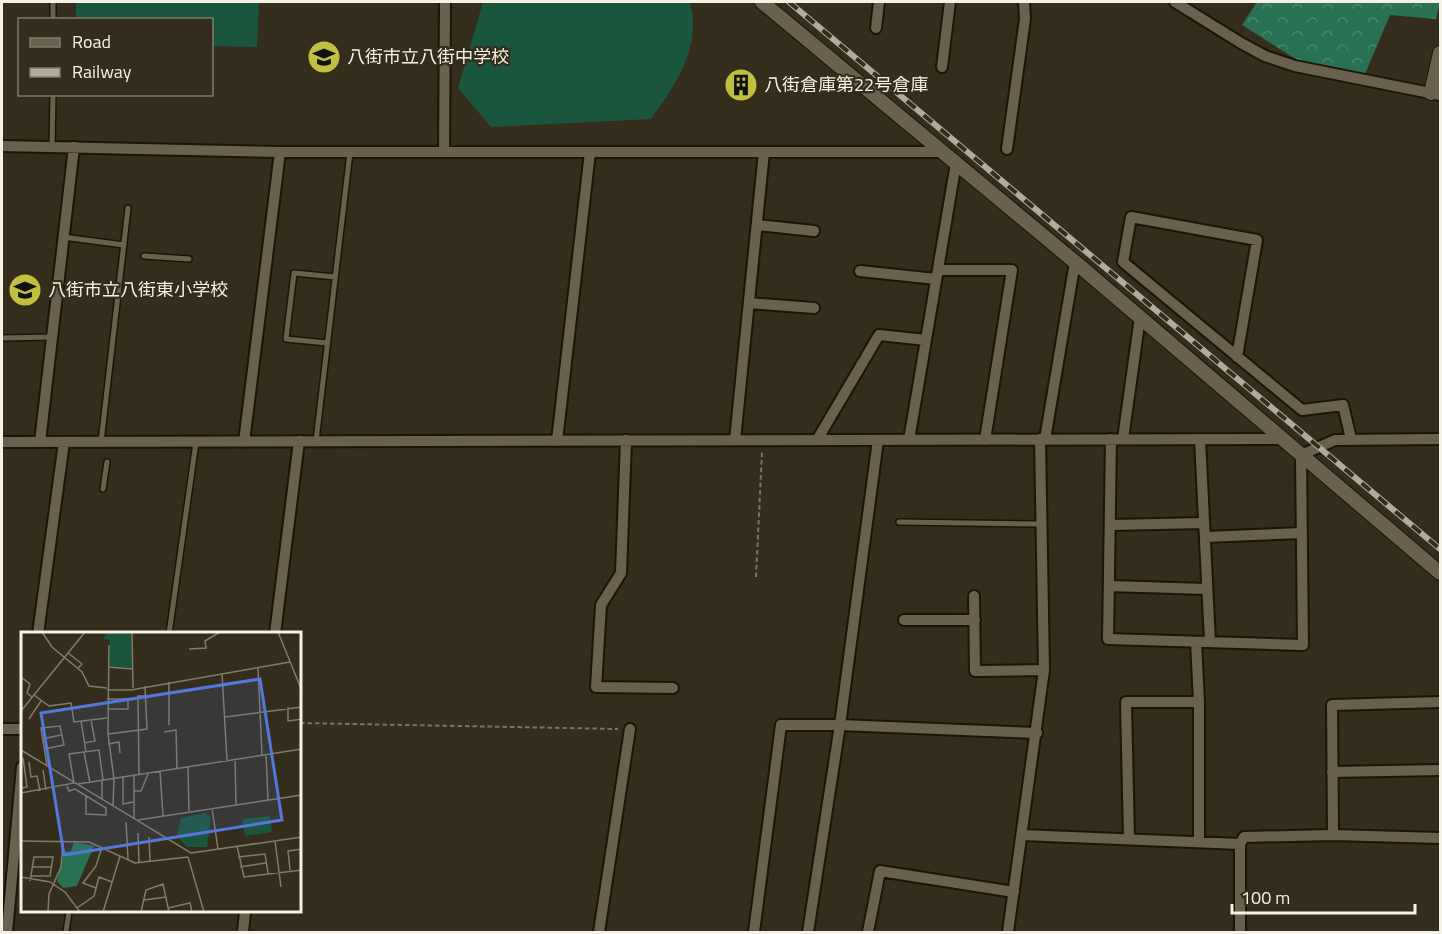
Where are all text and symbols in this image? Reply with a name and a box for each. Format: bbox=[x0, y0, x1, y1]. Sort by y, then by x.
legend bbox=[18, 18, 213, 96]
text: Road bbox=[72, 28, 111, 55]
school or university icon: 八街市立八街中学校 bbox=[306, 39, 342, 75]
place label: 八街市立八街中学校 bbox=[347, 43, 509, 70]
text: Railway bbox=[72, 58, 132, 85]
building icon: 八街倉庫第22号倉庫 bbox=[723, 67, 759, 103]
place label: 八街倉庫第22号倉庫 bbox=[764, 71, 928, 98]
school or university icon: 八街市立八街東小学校 bbox=[7, 272, 43, 308]
place label: 八街市立八街東小学校 bbox=[48, 276, 228, 303]
inset map bbox=[21, 632, 302, 913]
scale bar bbox=[1232, 877, 1415, 915]
text: 100 m bbox=[1241, 884, 1290, 911]

